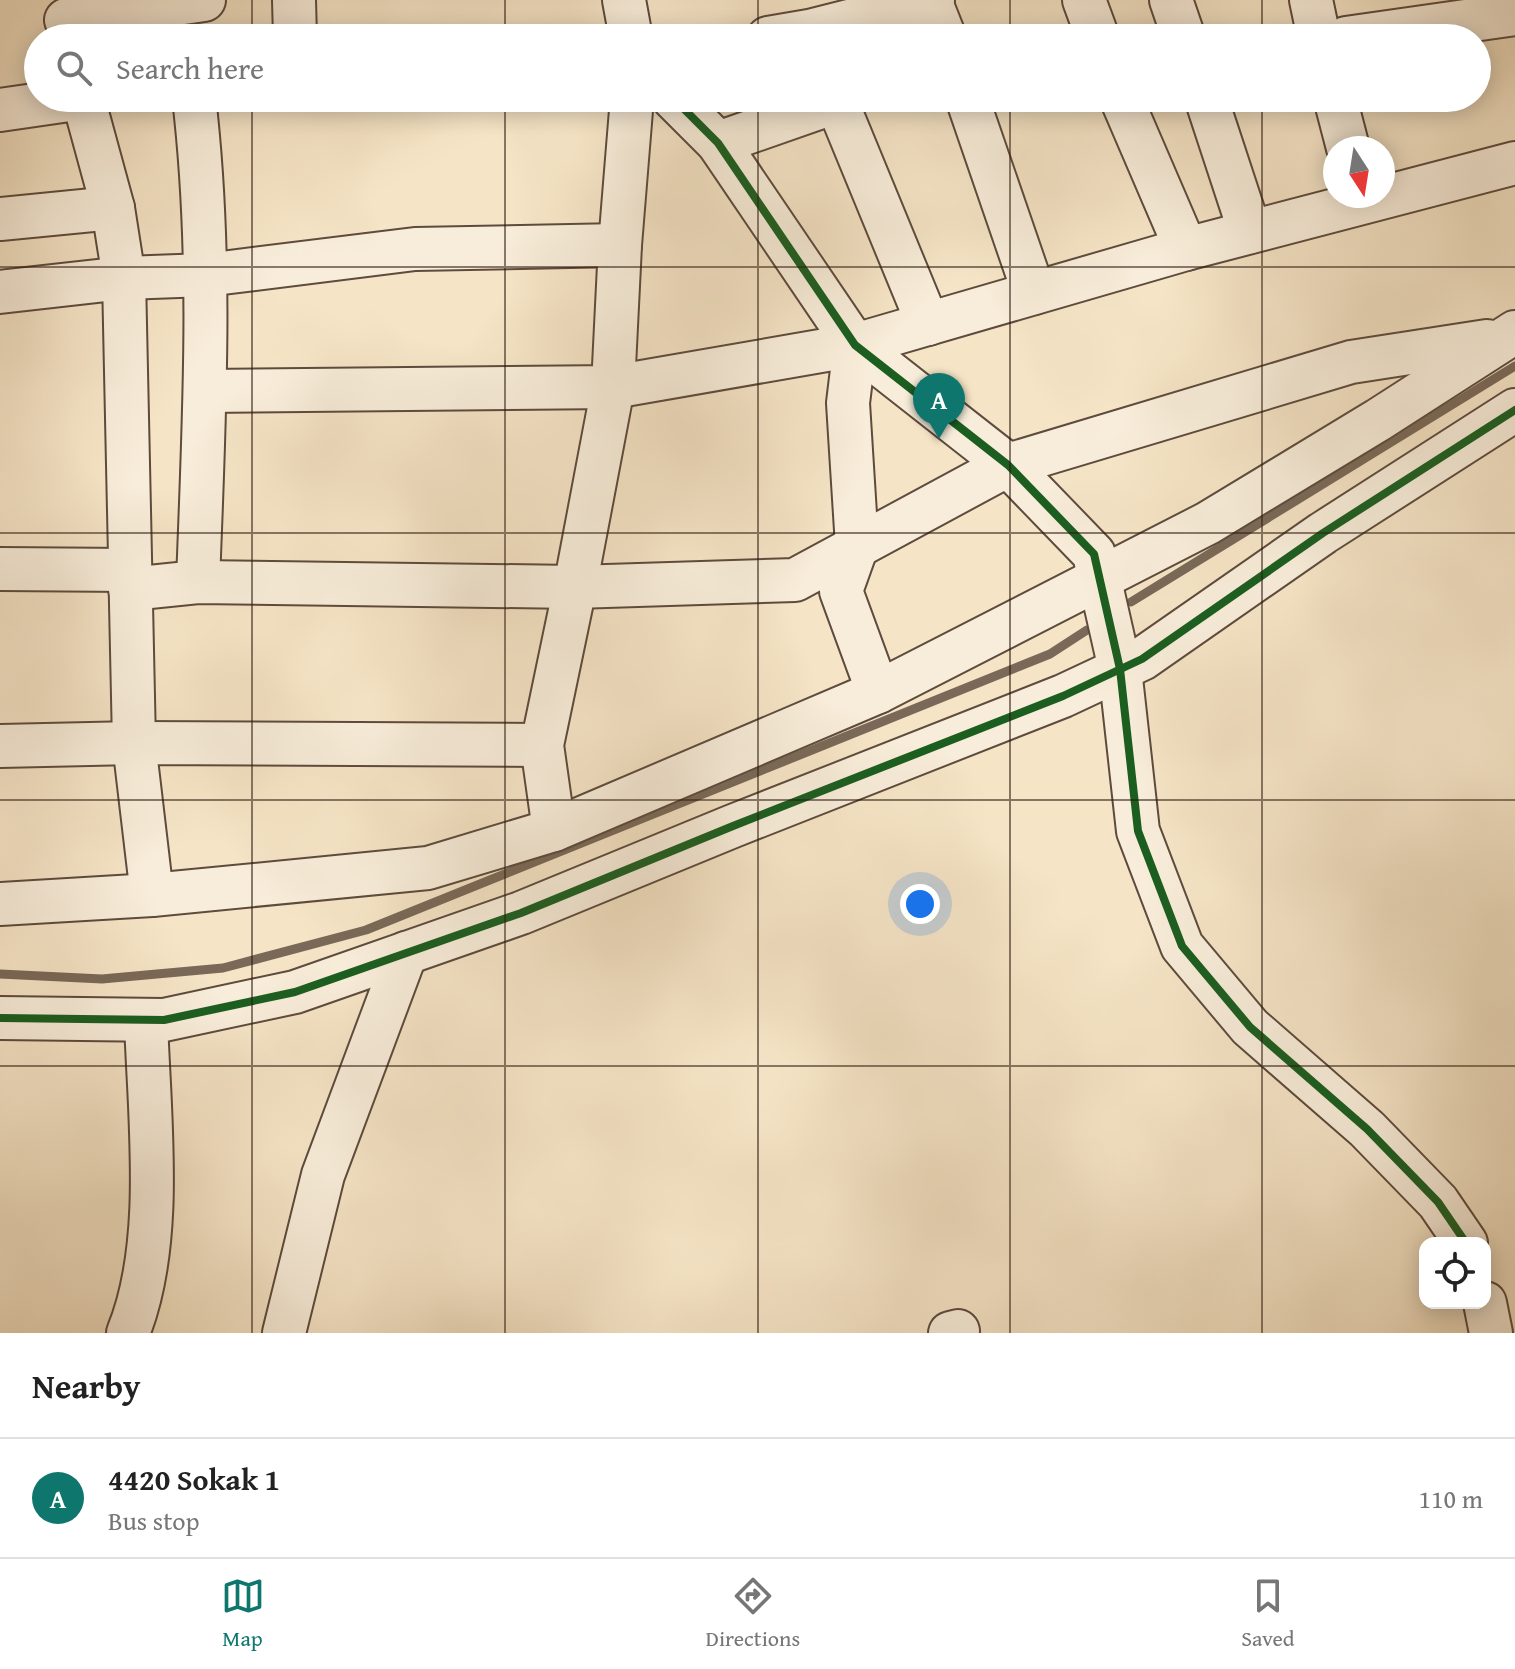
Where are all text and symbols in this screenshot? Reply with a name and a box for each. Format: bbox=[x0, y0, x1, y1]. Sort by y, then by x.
search box bbox=[24, 24, 1491, 112]
icon: search bbox=[52, 46, 96, 90]
text: Search here bbox=[116, 46, 264, 90]
north arrow bbox=[1323, 136, 1395, 208]
pin: A bbox=[913, 373, 965, 439]
your location bbox=[900, 884, 940, 924]
map controls bbox=[1419, 1237, 1491, 1309]
button: locate bbox=[1419, 1237, 1491, 1309]
text: Nearby bbox=[32, 1361, 141, 1410]
text: 4420 Sokak 1 bbox=[108, 1457, 280, 1501]
text: A bbox=[50, 1479, 66, 1518]
text: 110 m bbox=[1418, 1479, 1483, 1518]
text: Bus stop bbox=[108, 1501, 200, 1540]
tab: Map bbox=[221, 1574, 265, 1654]
tab: Directions bbox=[706, 1574, 800, 1654]
tab: Saved bbox=[1241, 1574, 1294, 1654]

